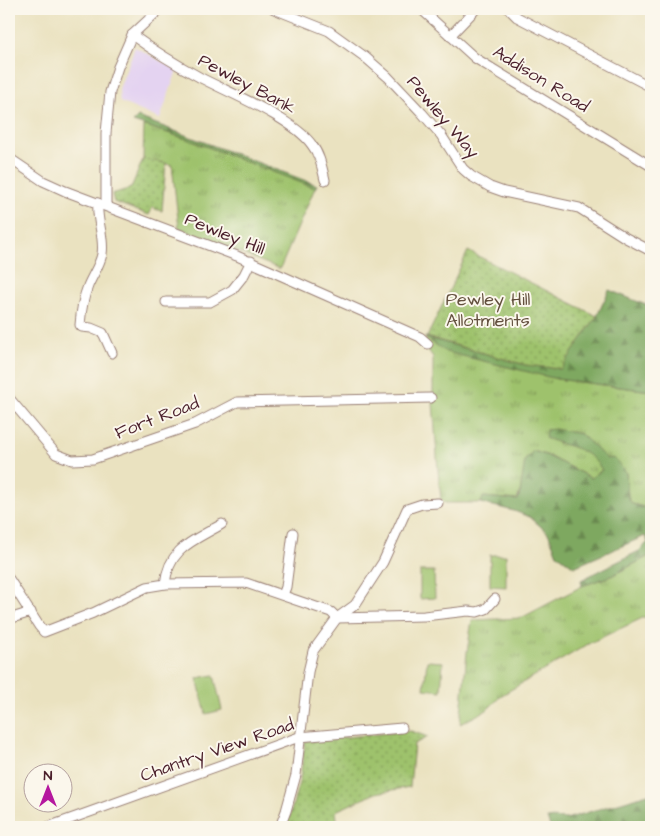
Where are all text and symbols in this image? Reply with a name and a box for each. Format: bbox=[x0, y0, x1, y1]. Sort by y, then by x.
street label: Addison Road bbox=[488, 39, 594, 119]
street label: Pewley Bank bbox=[193, 48, 300, 121]
street label: Pewley Way bbox=[400, 70, 485, 165]
street label: Pewley Hill bbox=[181, 207, 269, 262]
park label: Pewley Hill Allotments bbox=[446, 287, 531, 333]
street label: Fort Road bbox=[111, 390, 203, 446]
street label: Chantry View Road bbox=[137, 712, 297, 789]
north arrow bbox=[22, 764, 72, 814]
text: N bbox=[44, 766, 53, 786]

